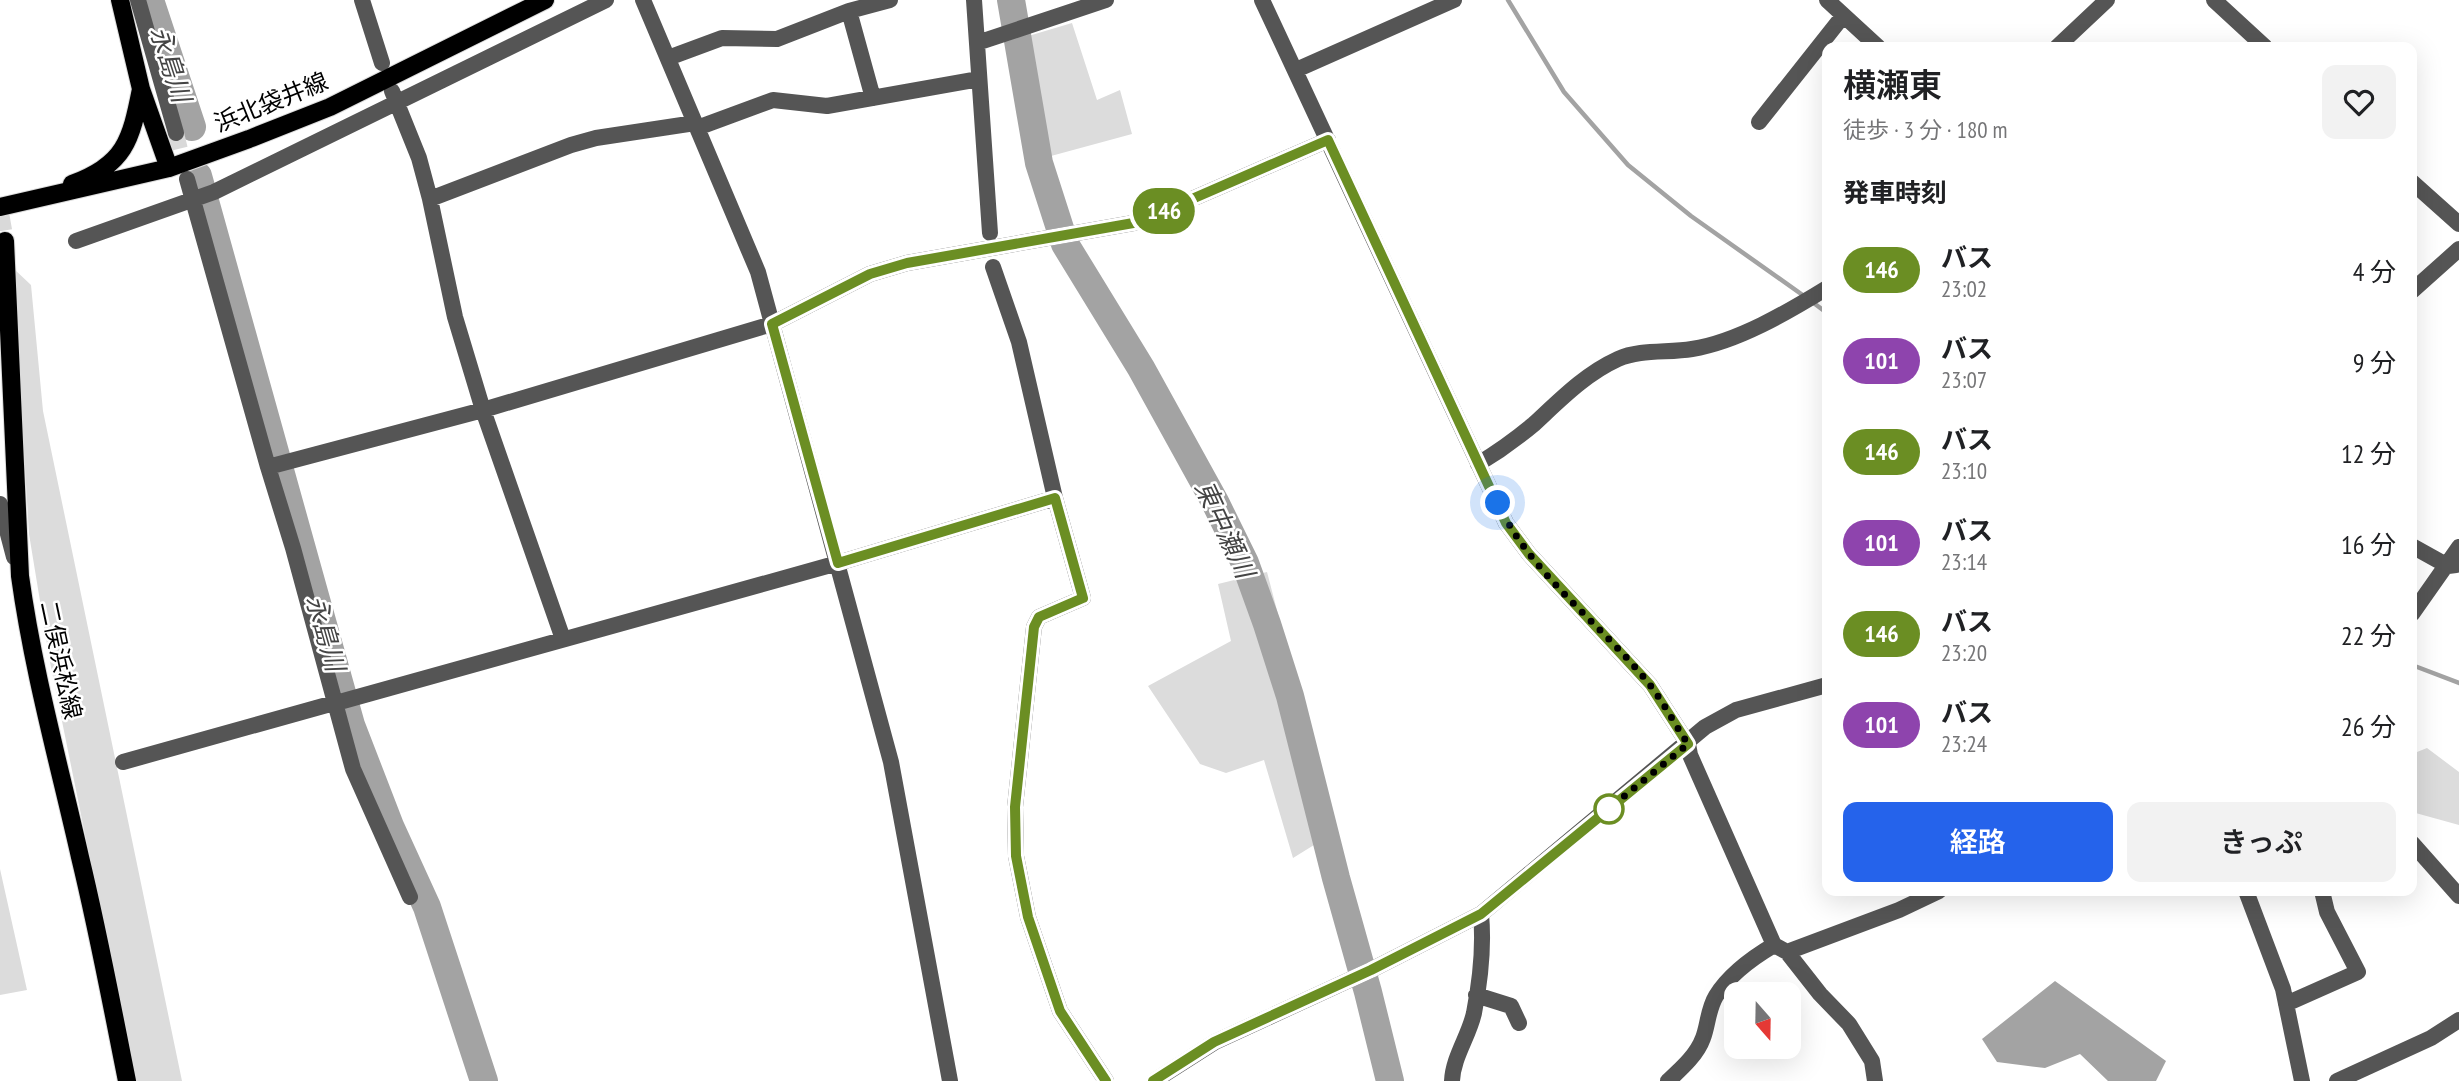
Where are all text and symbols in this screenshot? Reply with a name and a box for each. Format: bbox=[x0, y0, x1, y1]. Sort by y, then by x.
water label: 永島川 bbox=[143, 22, 200, 109]
text: 横瀬東 bbox=[1843, 63, 1942, 106]
street label: 浜北袋井線 bbox=[210, 65, 332, 139]
button: heart bbox=[2322, 65, 2396, 139]
text: 徒歩 · 3 分 · 180 m bbox=[1843, 115, 2007, 144]
text: 発車時刻 bbox=[1843, 176, 1947, 209]
line badge: 146 bbox=[1124, 188, 1204, 234]
text: 146 bbox=[1147, 195, 1181, 226]
text: バス bbox=[1941, 241, 1993, 274]
text: 146 bbox=[1864, 254, 1899, 285]
text: 4 分 bbox=[2353, 255, 2396, 288]
text: 23:02 bbox=[1941, 274, 1987, 303]
text: バス bbox=[1941, 332, 1993, 365]
text: 101 bbox=[1864, 345, 1899, 376]
text: 9 分 bbox=[2353, 346, 2396, 379]
text: 23:07 bbox=[1941, 365, 1987, 394]
text: バス bbox=[1941, 423, 1993, 456]
text: 146 bbox=[1864, 436, 1899, 467]
text: 12 分 bbox=[2341, 437, 2396, 470]
text: 23:10 bbox=[1941, 456, 1987, 485]
water label: 東中瀬川 bbox=[1188, 475, 1263, 586]
your location bbox=[1480, 485, 1515, 520]
text: バス bbox=[1941, 514, 1993, 547]
text: 101 bbox=[1864, 527, 1899, 558]
text: 16 分 bbox=[2341, 528, 2396, 561]
text: 23:14 bbox=[1941, 547, 1987, 576]
water label: 永島川 bbox=[299, 591, 353, 678]
street label: 二俣浜松線 bbox=[33, 598, 89, 722]
text: バス bbox=[1941, 605, 1993, 638]
text: 146 bbox=[1864, 618, 1899, 649]
text: 22 分 bbox=[2341, 619, 2396, 652]
text: 23:20 bbox=[1941, 638, 1987, 667]
text: バス bbox=[1941, 696, 1993, 729]
text: 101 bbox=[1864, 709, 1899, 740]
text: 26 分 bbox=[2341, 710, 2396, 743]
text: 23:24 bbox=[1941, 729, 1987, 758]
unlabelled marker bbox=[1594, 794, 1624, 824]
button: 経路 bbox=[1843, 802, 2113, 882]
button: きっぷ bbox=[2127, 802, 2396, 882]
north arrow bbox=[1724, 982, 1801, 1059]
map controls bbox=[1724, 982, 1801, 1059]

